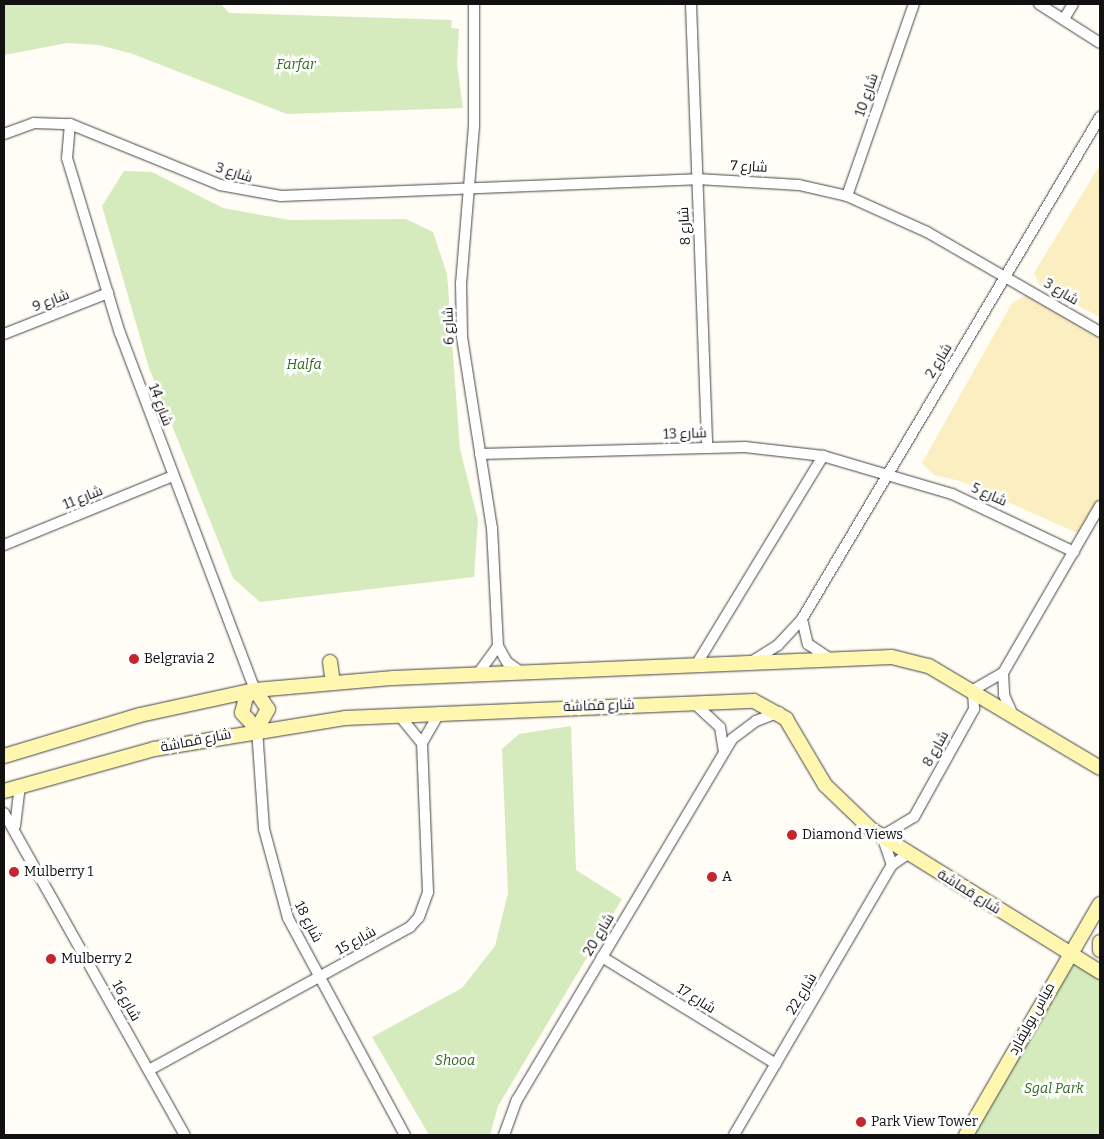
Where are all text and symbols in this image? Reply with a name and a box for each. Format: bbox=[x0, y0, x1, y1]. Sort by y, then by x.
park label: Farfar bbox=[276, 57, 316, 73]
street label: شارع 10 bbox=[852, 71, 882, 119]
street label: شارع 7 bbox=[730, 158, 768, 176]
street label: شارع 3 bbox=[213, 159, 255, 187]
street label: شارع 8 bbox=[676, 206, 694, 246]
street label: شارع 3 bbox=[1040, 275, 1082, 309]
street label: شارع 9 bbox=[30, 286, 72, 316]
street label: شارع 6 bbox=[440, 307, 458, 345]
street label: شارع 2 bbox=[922, 341, 956, 381]
park label: Halfa bbox=[286, 357, 322, 373]
street label: شارع 14 bbox=[144, 382, 176, 428]
street label: شارع 13 bbox=[663, 425, 707, 443]
street label: شارع 5 bbox=[969, 480, 1009, 510]
street label: شارع 11 bbox=[61, 482, 105, 514]
place label: Belgravia 2 bbox=[144, 651, 215, 667]
marker: Belgravia 2 bbox=[128, 653, 140, 665]
street label: شارع قماشة bbox=[563, 696, 635, 716]
street label: شارع قماشة bbox=[159, 726, 233, 756]
street label: شارع 8 bbox=[919, 728, 953, 770]
place label: Diamond Views bbox=[802, 827, 903, 843]
marker: Diamond Views bbox=[786, 829, 798, 841]
place label: Mulberry 1 bbox=[24, 864, 93, 880]
marker: Mulberry 1 bbox=[8, 866, 20, 878]
street label: شارع قماشة bbox=[934, 866, 1004, 918]
place label: A bbox=[722, 869, 732, 885]
marker: A bbox=[706, 871, 718, 883]
street label: شارع 18 bbox=[291, 899, 325, 945]
street label: شارع 20 bbox=[580, 911, 618, 959]
street label: شارع 15 bbox=[333, 923, 379, 959]
place label: Mulberry 2 bbox=[61, 951, 132, 967]
marker: Mulberry 2 bbox=[45, 953, 57, 965]
street label: شارع 22 bbox=[783, 970, 821, 1018]
street label: شارع 16 bbox=[108, 978, 144, 1024]
street label: مياس بوليفارد bbox=[1005, 980, 1059, 1058]
street label: شارع 17 bbox=[674, 981, 718, 1017]
park label: Shooa bbox=[435, 1053, 475, 1069]
park label: Sgal Park bbox=[1024, 1081, 1084, 1097]
place label: Park View Tower bbox=[871, 1114, 978, 1130]
marker: Park View Tower bbox=[855, 1116, 867, 1128]

